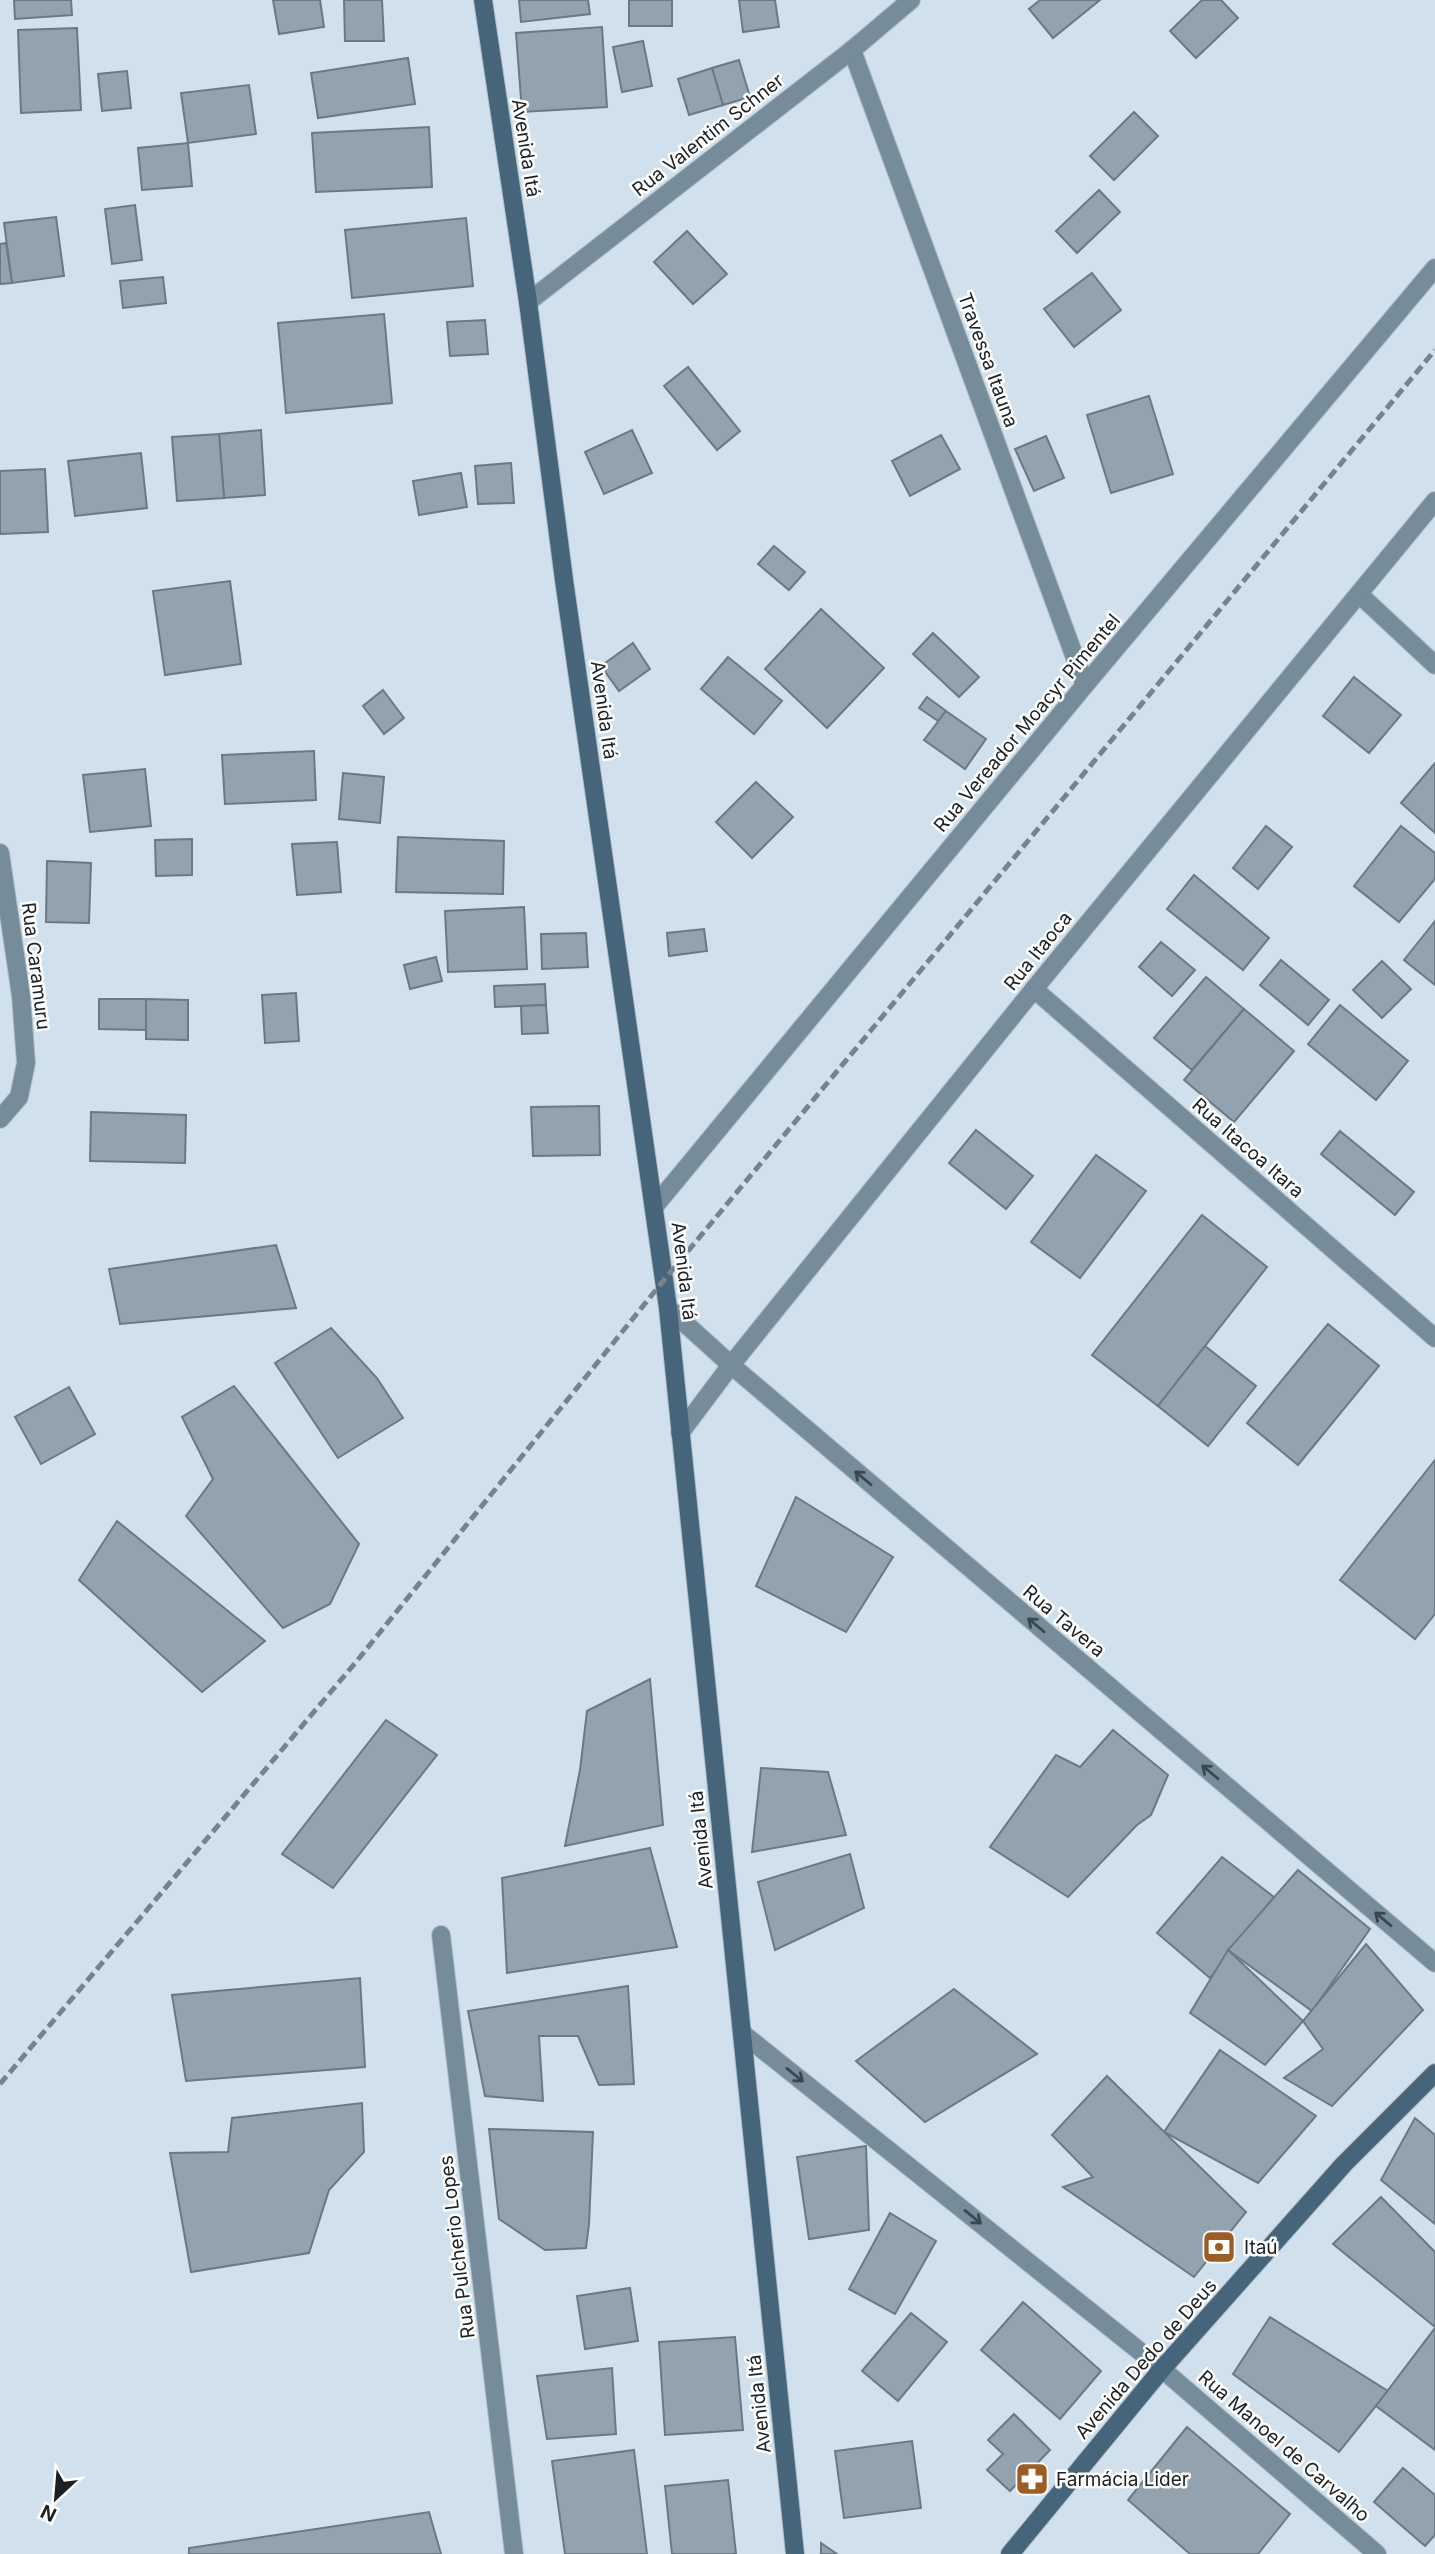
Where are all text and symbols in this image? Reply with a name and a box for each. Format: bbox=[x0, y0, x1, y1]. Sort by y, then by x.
street label: Rua Valentim Schner bbox=[628, 69, 788, 201]
street label: Avenida Itá bbox=[507, 97, 545, 199]
street label: Travessa Itauna bbox=[953, 289, 1023, 431]
street label: Rua Vereador Moacyr Pimentel bbox=[929, 609, 1125, 837]
street label: Avenida Itá bbox=[586, 659, 622, 761]
street label: Rua Caramuru bbox=[17, 901, 55, 1031]
street label: Rua Itaoca bbox=[999, 907, 1077, 995]
street label: Rua Itacoa Itara bbox=[1187, 1093, 1309, 1203]
street label: Avenida Itá bbox=[667, 1220, 701, 1322]
one-way arrow bbox=[854, 1470, 872, 1485]
street label: Rua Tavera bbox=[1018, 1580, 1110, 1662]
one-way arrow bbox=[1027, 1617, 1045, 1633]
one-way arrow bbox=[1201, 1764, 1219, 1780]
street label: Avenida Itá bbox=[684, 1790, 718, 1890]
one-way arrow bbox=[1374, 1911, 1392, 1927]
one-way arrow bbox=[785, 2068, 804, 2083]
street label: Rua Pulcherio Lopes bbox=[434, 2154, 480, 2340]
one-way arrow bbox=[963, 2210, 981, 2225]
bank icon: Itaú bbox=[1200, 2228, 1238, 2266]
place label: Itaú bbox=[1244, 2236, 1278, 2259]
street label: Avenida Dedo de Deus bbox=[1070, 2274, 1222, 2444]
street label: Avenida Itá bbox=[742, 2354, 776, 2454]
street label: Rua Manoel de Carvalho bbox=[1194, 2365, 1374, 2527]
pharmacy icon: Farmácia Lider bbox=[1013, 2460, 1051, 2498]
north arrow bbox=[21, 2463, 91, 2533]
place label: Farmácia Lider bbox=[1056, 2468, 1189, 2491]
text: N bbox=[37, 2499, 60, 2526]

